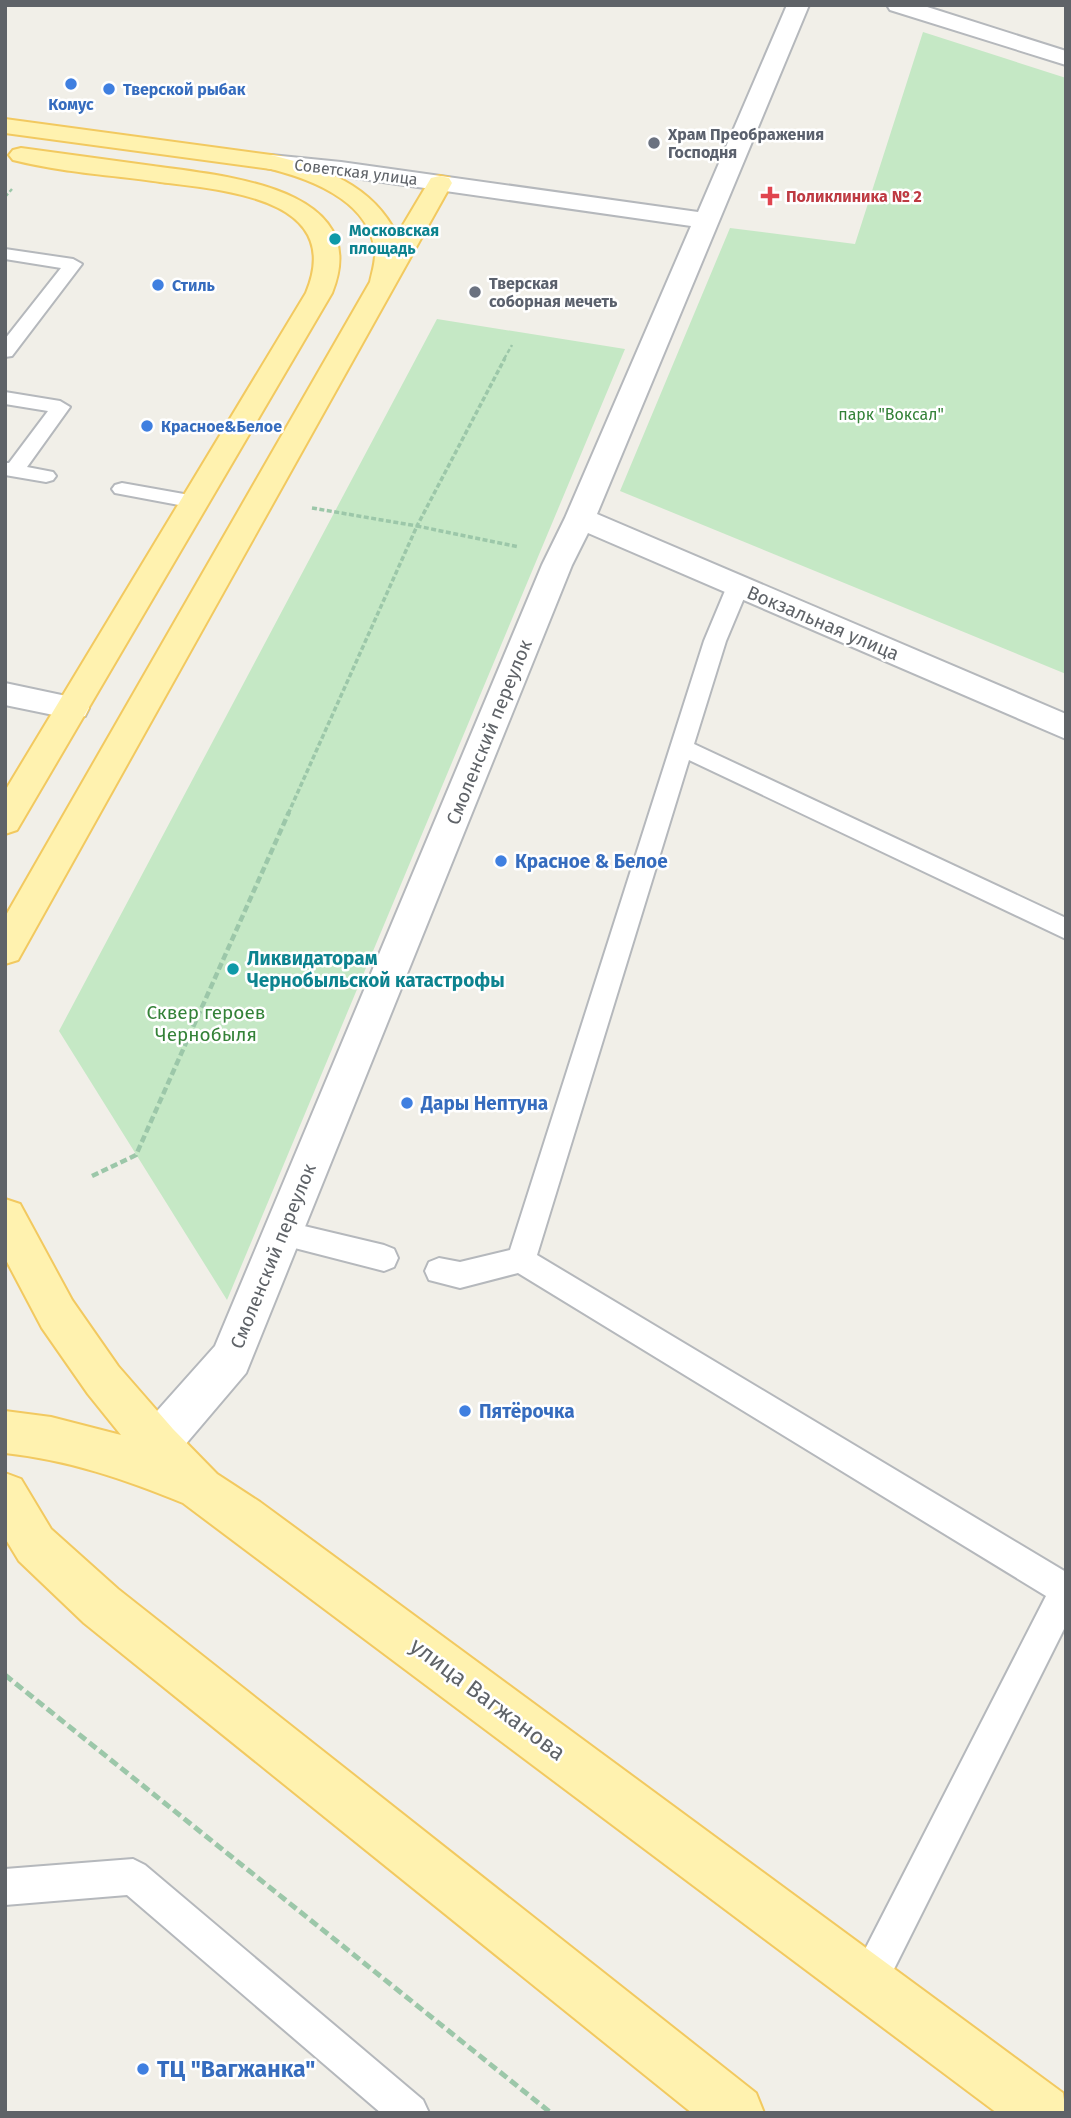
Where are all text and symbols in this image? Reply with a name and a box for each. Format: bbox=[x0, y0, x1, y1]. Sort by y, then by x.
marker: Комус bbox=[63, 76, 79, 92]
place label: Тверской рыбак bbox=[123, 80, 246, 99]
marker: Тверской рыбак bbox=[101, 81, 117, 97]
place label: Комус bbox=[48, 95, 94, 114]
place label: Храм Преображения Господня bbox=[667, 125, 824, 162]
marker: Храм Преображения Господня bbox=[646, 135, 662, 151]
street label: Советская улица bbox=[293, 155, 419, 189]
marker: Поликлиника № 2 bbox=[760, 186, 780, 206]
place label: Поликлиника № 2 bbox=[786, 187, 922, 206]
place label: Московская площадь bbox=[349, 221, 439, 258]
marker: Московская площадь bbox=[327, 231, 343, 247]
place label: Тверская соборная мечеть bbox=[489, 274, 618, 311]
place label: Стиль bbox=[172, 276, 216, 295]
marker: Стиль bbox=[150, 277, 166, 293]
marker: Тверская соборная мечеть bbox=[467, 284, 483, 300]
park label: парк "Воксал" bbox=[838, 405, 944, 424]
place label: Красное&Белое bbox=[161, 417, 282, 436]
marker: Красное&Белое bbox=[139, 418, 155, 434]
street label: Вокзальная улица bbox=[744, 581, 902, 665]
street label: Смоленский переулок bbox=[441, 636, 537, 828]
place label: Красное & Белое bbox=[515, 850, 668, 873]
marker: Красное & Белое bbox=[493, 853, 509, 869]
place label: Ликвидаторам Чернобыльской катастрофы bbox=[247, 947, 505, 992]
marker: Ликвидаторам Чернобыльской катастрофы bbox=[225, 961, 241, 977]
park label: Сквер героев Чернобыля bbox=[146, 1001, 266, 1046]
place label: Дары Нептуна bbox=[420, 1092, 548, 1115]
marker: Дары Нептуна bbox=[399, 1095, 415, 1111]
street label: Смоленский переулок bbox=[225, 1160, 321, 1352]
place label: Пятёрочка bbox=[479, 1400, 575, 1423]
marker: Пятёрочка bbox=[457, 1403, 473, 1419]
street label: улица Вагжанова bbox=[405, 1631, 571, 1767]
place label: ТЦ "Вагжанка" bbox=[157, 2055, 315, 2083]
marker: ТЦ "Вагжанка" bbox=[135, 2061, 151, 2077]

